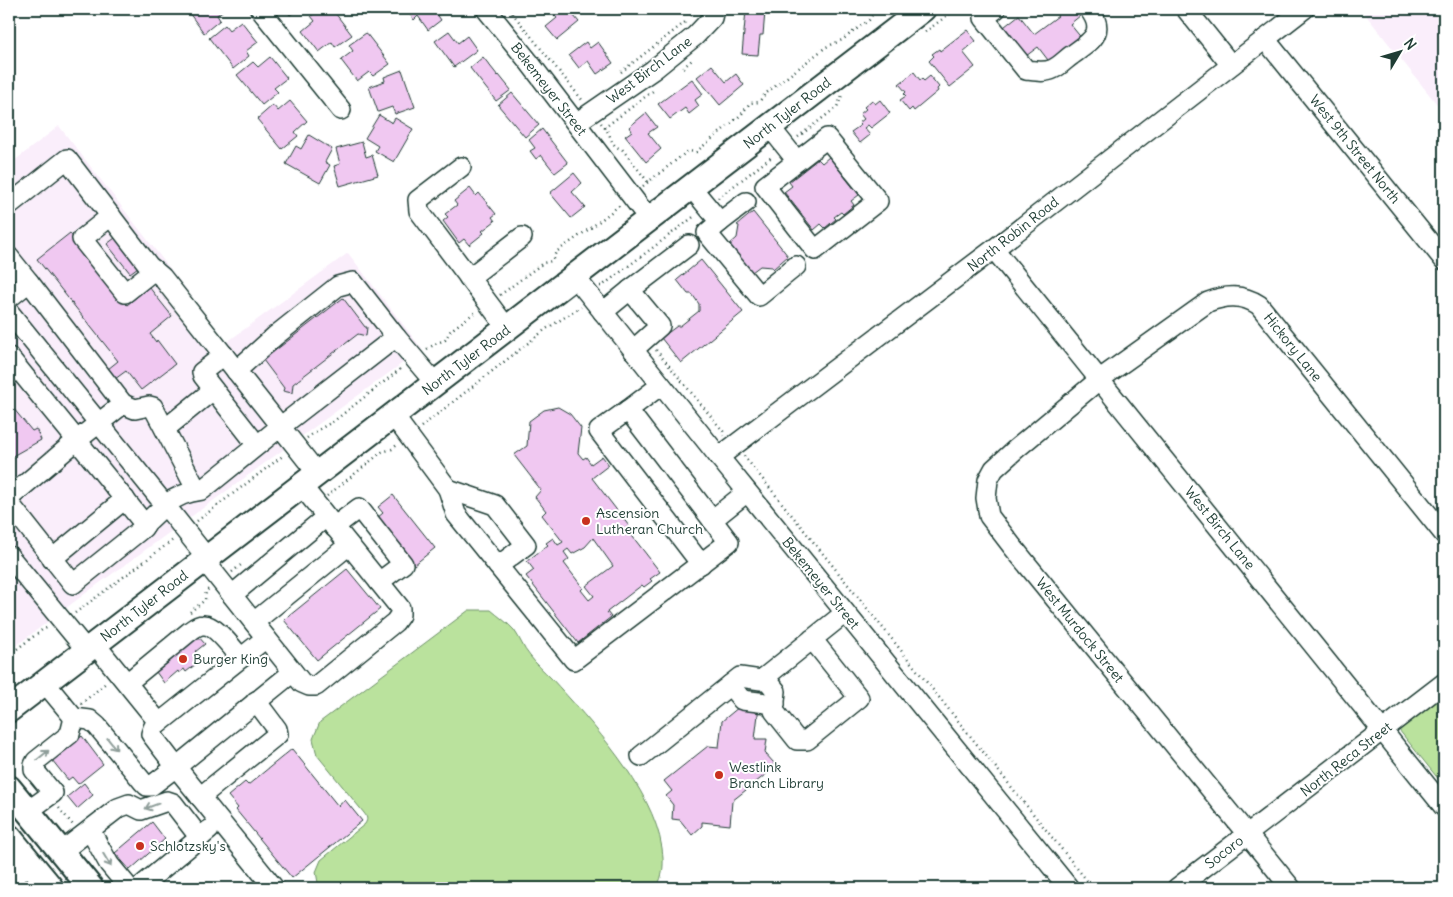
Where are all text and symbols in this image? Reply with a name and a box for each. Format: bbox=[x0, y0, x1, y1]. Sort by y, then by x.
north arrow bbox=[1376, 28, 1426, 78]
street label: West Birch Lane bbox=[603, 32, 695, 108]
text: N bbox=[1400, 35, 1420, 53]
street label: Bekemeyer Street bbox=[507, 39, 591, 139]
street label: North Tyler Road bbox=[740, 73, 834, 153]
street label: West 9th Street North bbox=[1306, 91, 1404, 207]
street label: North Robin Road bbox=[964, 193, 1062, 275]
street label: Hickory Lane bbox=[1260, 309, 1326, 385]
street label: North Tyler Road bbox=[418, 321, 514, 399]
street label: West Birch Lane bbox=[1181, 483, 1259, 573]
place label: Ascension Lutheran Church bbox=[596, 504, 703, 538]
marker: Ascension Lutheran Church bbox=[580, 515, 592, 527]
street label: Bekemeyer Street bbox=[778, 533, 864, 633]
street label: North Tyler Road bbox=[97, 566, 191, 646]
street label: West Murdock Street bbox=[1032, 574, 1128, 686]
place label: Burger King bbox=[193, 650, 268, 668]
marker: Burger King bbox=[177, 653, 189, 665]
street label: North Reca Street bbox=[1297, 718, 1396, 800]
one-way arrow bbox=[106, 737, 117, 750]
one-way arrow bbox=[37, 750, 50, 761]
place label: Westlink Branch Library bbox=[729, 758, 824, 792]
marker: Westlink Branch Library bbox=[713, 769, 725, 781]
one-way arrow bbox=[145, 802, 160, 811]
street label: Socoro bbox=[1201, 831, 1247, 873]
place label: Schlotzsky's bbox=[150, 837, 226, 855]
marker: Schlotzsky's bbox=[134, 840, 146, 852]
one-way arrow bbox=[103, 853, 113, 867]

